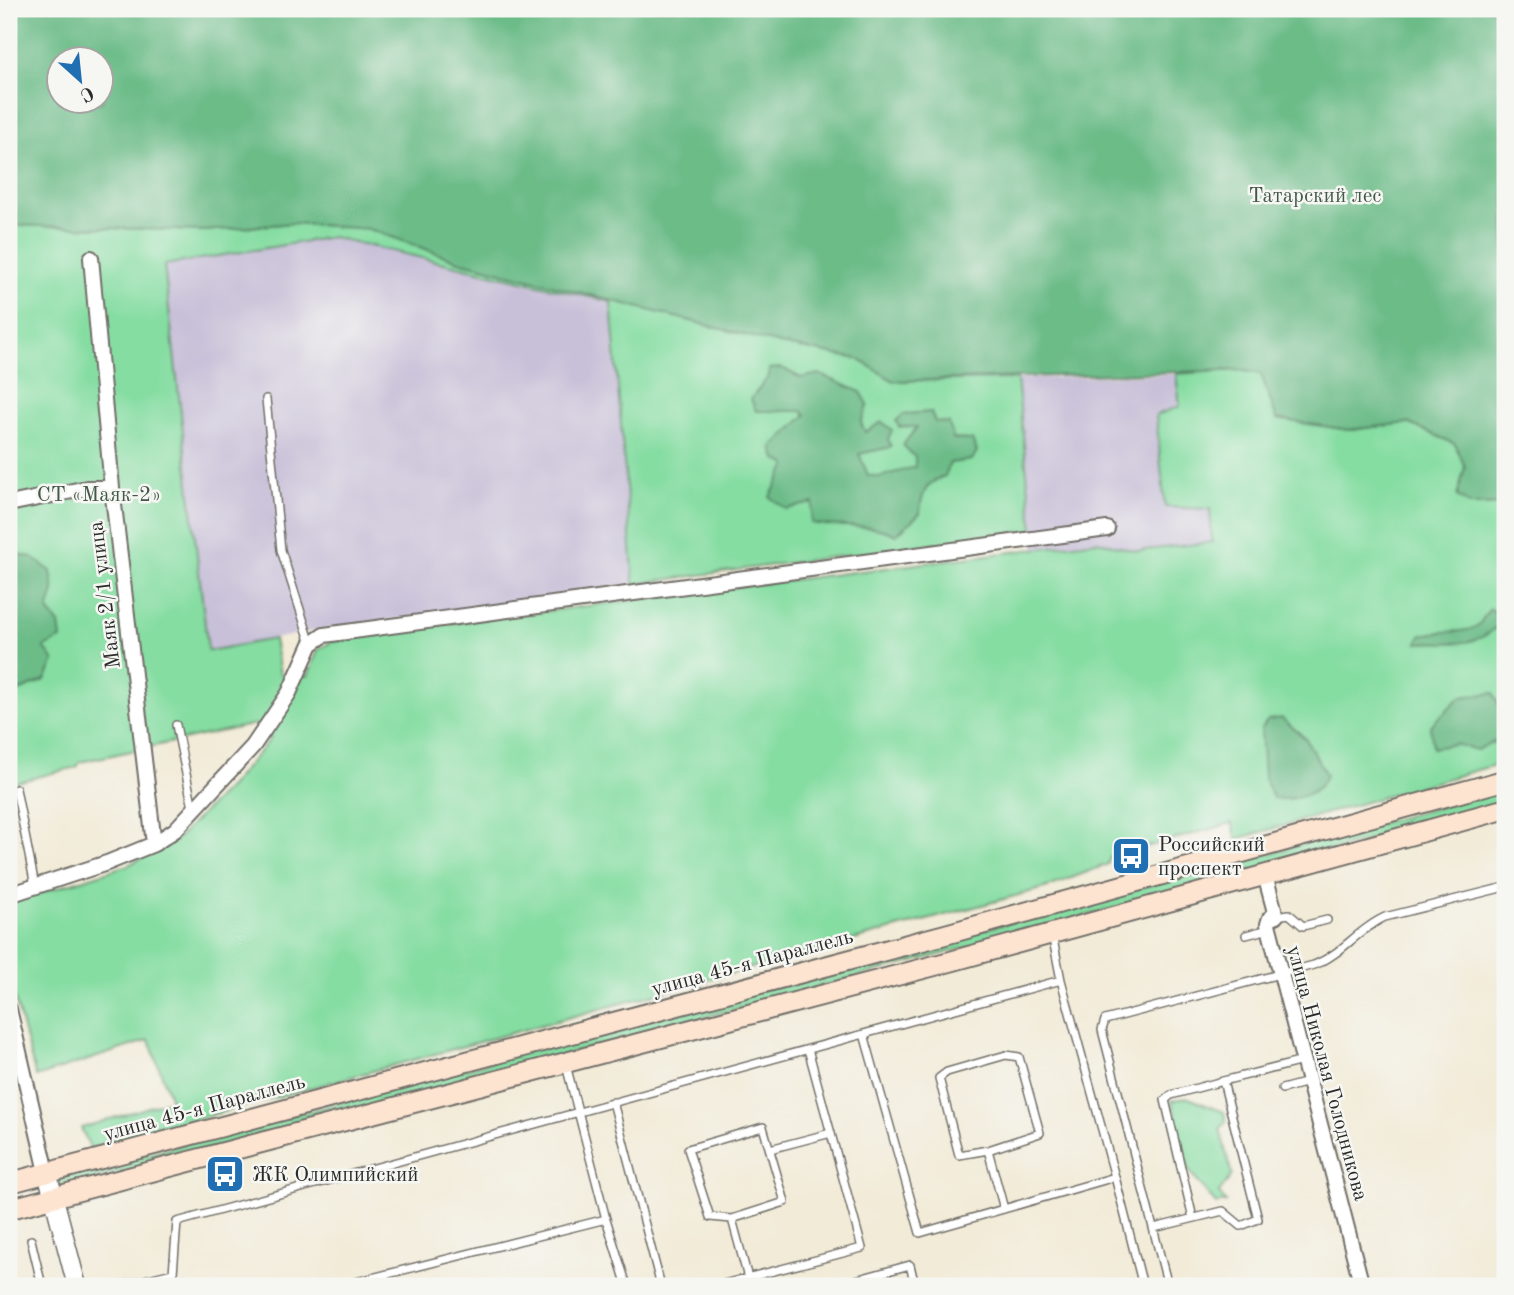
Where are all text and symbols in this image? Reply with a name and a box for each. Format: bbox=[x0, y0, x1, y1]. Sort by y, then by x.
north arrow bbox=[46, 46, 116, 116]
text: С bbox=[77, 82, 96, 104]
park label: Татарский лес bbox=[1248, 186, 1382, 207]
park label: СТ «Маяк-2» bbox=[37, 485, 161, 506]
street label: Маяк 2/1 улица bbox=[86, 520, 125, 670]
bus stop icon: Российский проспект bbox=[1110, 835, 1152, 877]
place label: Российский проспект bbox=[1158, 835, 1265, 880]
street label: улица 45-я Параллель bbox=[649, 926, 856, 1000]
street label: улица Николая Голодникова bbox=[1282, 943, 1371, 1203]
street label: улица 45-я Параллель bbox=[101, 1071, 308, 1145]
bus stop icon: ЖК Олимпийский bbox=[204, 1153, 246, 1195]
place label: ЖК Олимпийский bbox=[252, 1165, 419, 1186]

